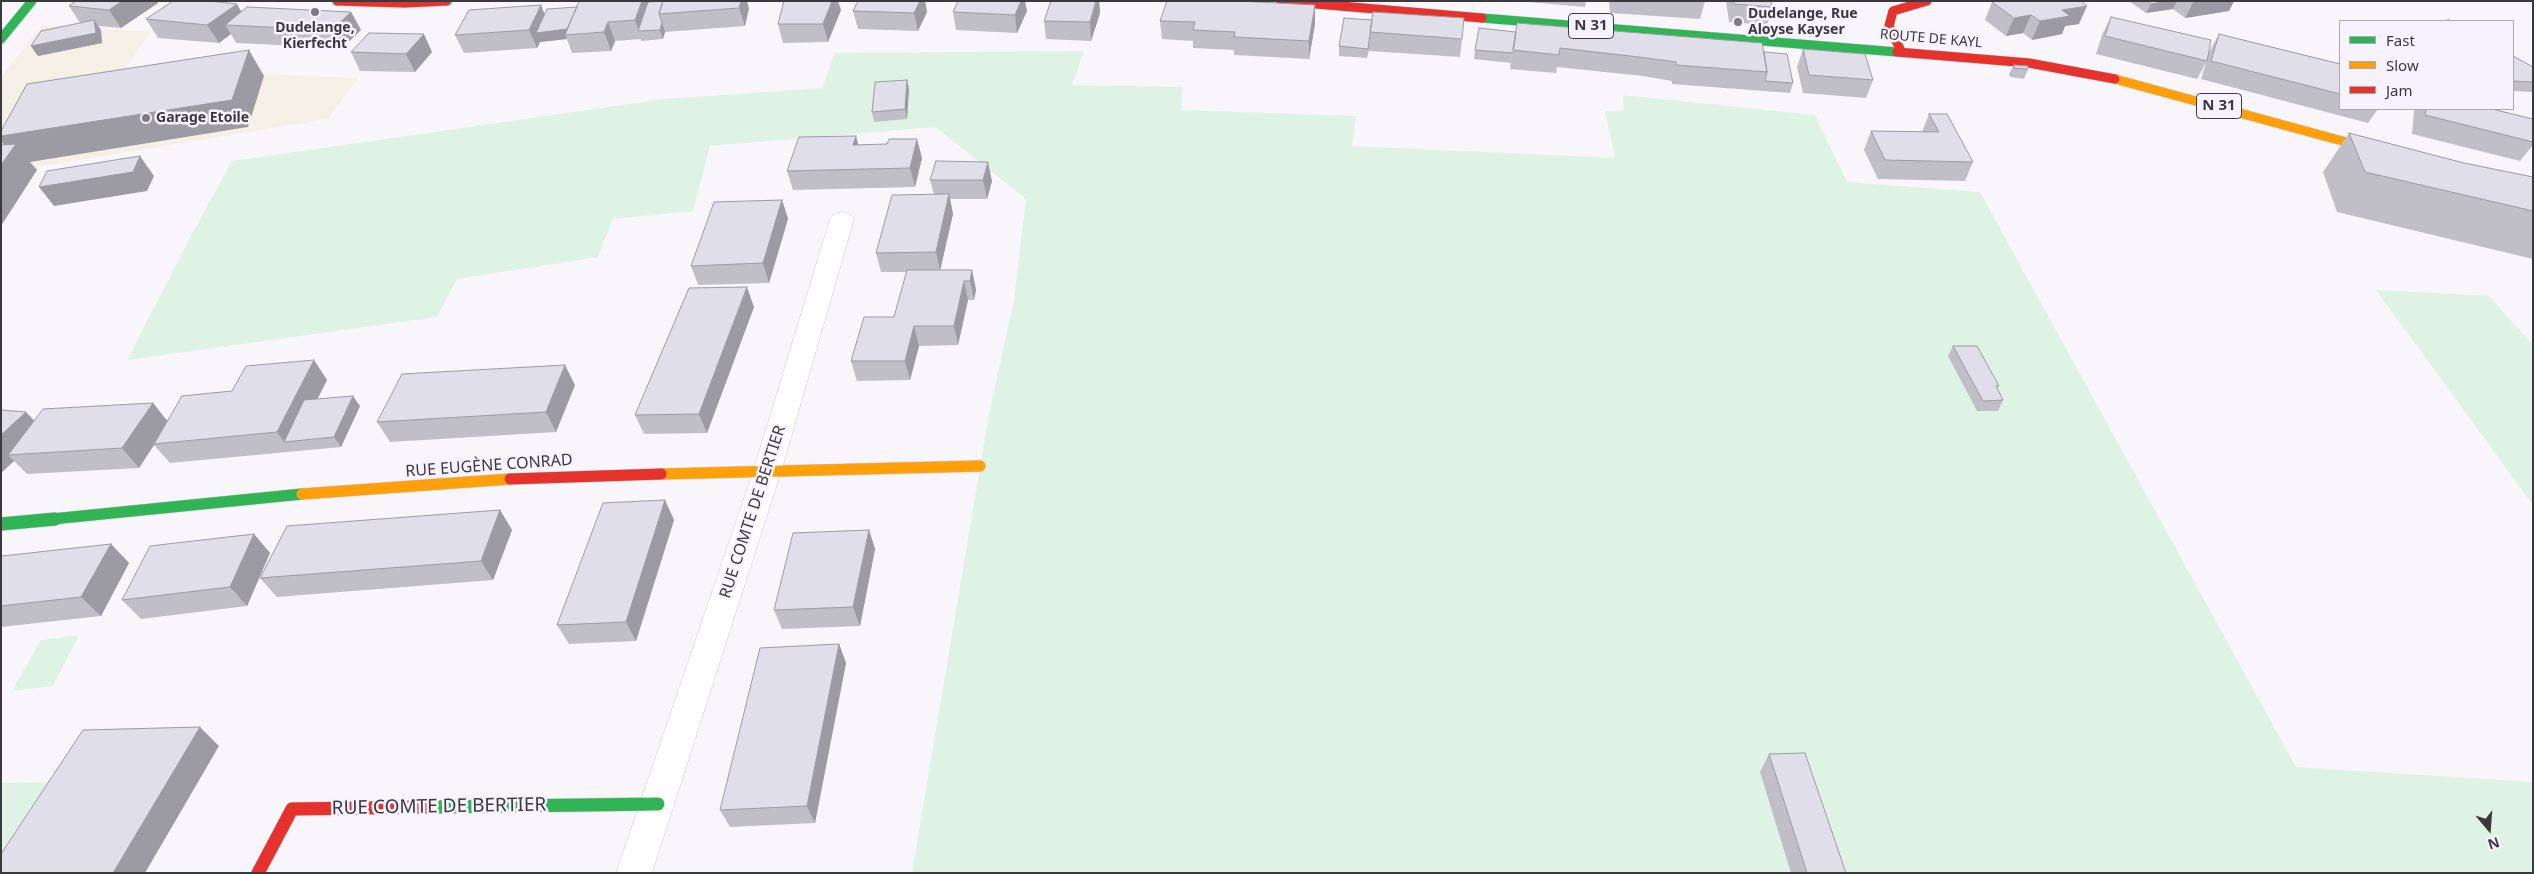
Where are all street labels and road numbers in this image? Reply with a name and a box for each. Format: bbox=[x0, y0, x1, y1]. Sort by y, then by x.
road number: N 31 bbox=[1568, 14, 1614, 38]
street label: ROUTE DE KAYL bbox=[1879, 26, 1983, 52]
road number: N 31 bbox=[2196, 94, 2242, 118]
street label: RUE COMTE DE BERTIER bbox=[716, 423, 790, 601]
street label: RUE EUGÈNE CONRAD bbox=[405, 451, 573, 481]
street label: RUE COMTE DE BERTIER bbox=[332, 794, 546, 820]

